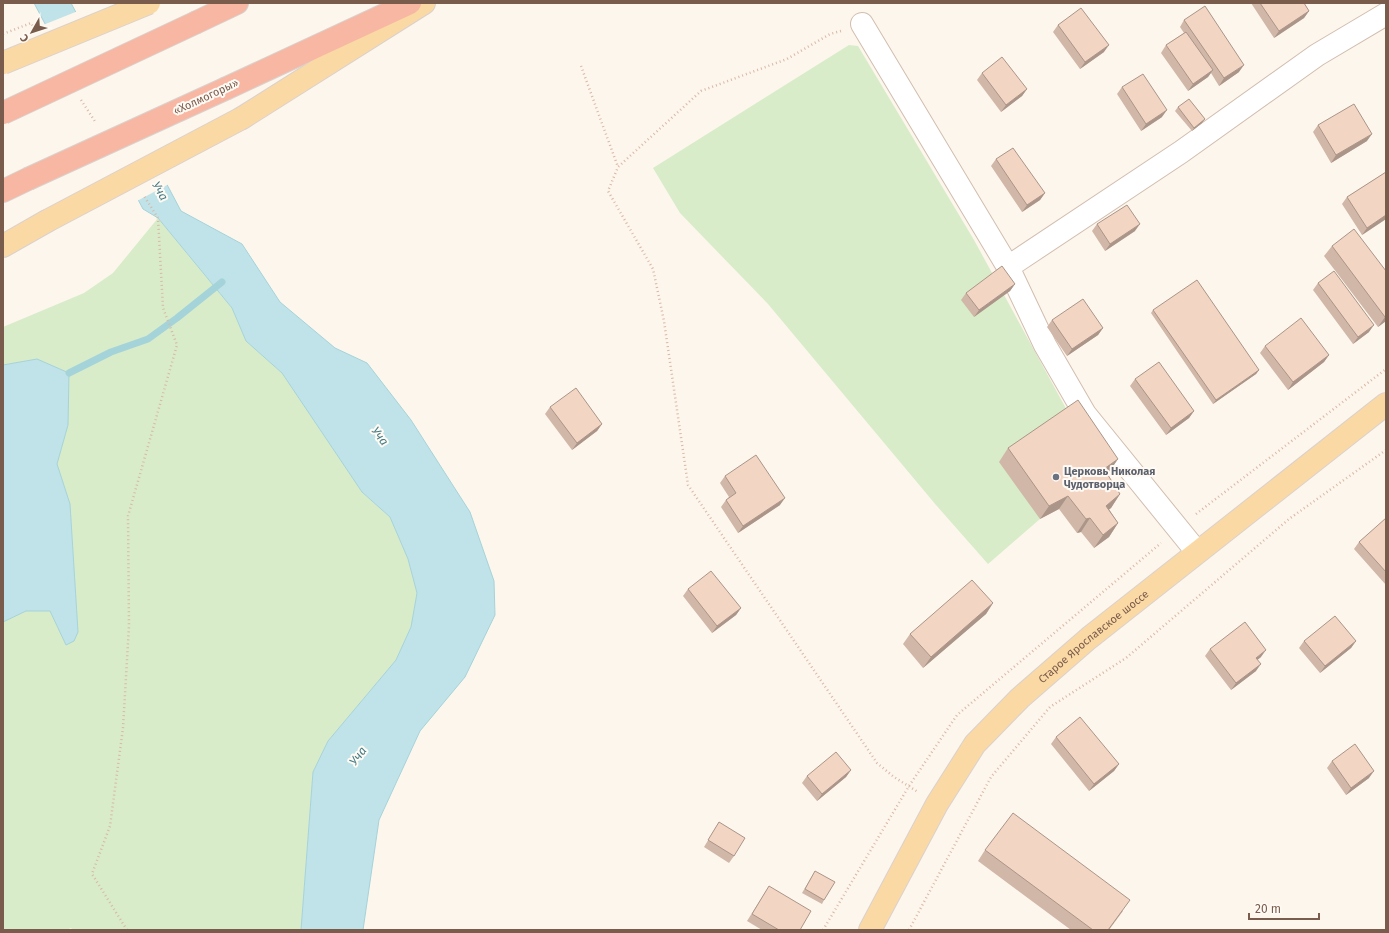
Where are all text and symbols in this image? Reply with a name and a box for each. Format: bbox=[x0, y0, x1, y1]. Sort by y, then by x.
north arrow bbox=[12, 12, 52, 52]
text: С bbox=[17, 31, 32, 45]
street label: «Холмогоры» bbox=[171, 76, 241, 118]
water label: Уча bbox=[149, 179, 171, 203]
water label: Уча bbox=[369, 424, 391, 448]
place label: Церковь Николая Чудотворца bbox=[1064, 465, 1155, 491]
marker: Церковь Николая Чудотворца bbox=[1051, 472, 1061, 482]
street label: Старое Ярославское шоссе bbox=[1036, 587, 1151, 686]
water label: Уча bbox=[347, 744, 370, 768]
scale bar bbox=[1249, 895, 1319, 921]
text: 20 m bbox=[1255, 902, 1281, 916]

